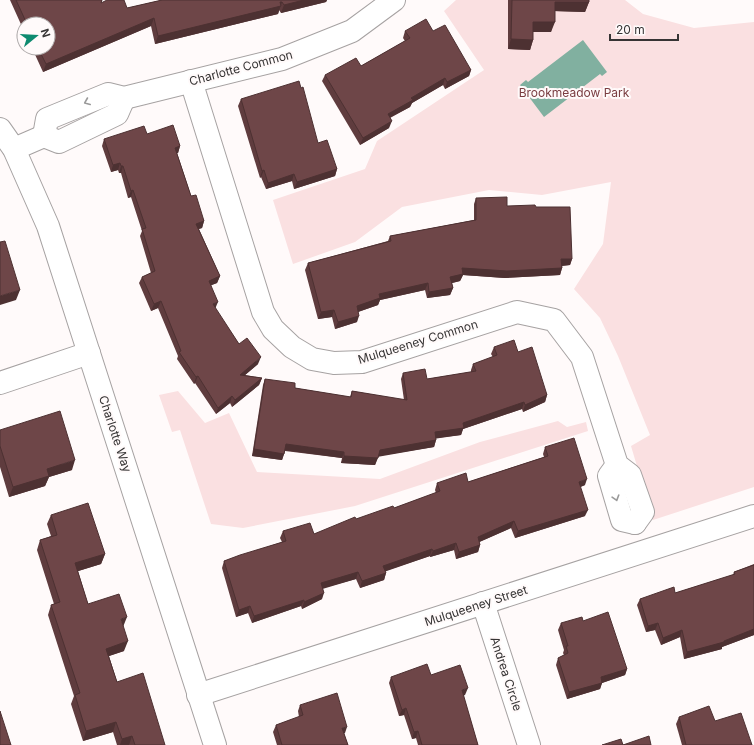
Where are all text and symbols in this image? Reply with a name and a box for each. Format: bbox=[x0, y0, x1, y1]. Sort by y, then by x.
north arrow bbox=[16, 16, 56, 56]
scale bar bbox=[610, 16, 678, 42]
text: 20 m bbox=[616, 22, 645, 37]
text: N bbox=[38, 27, 53, 39]
street label: Charlotte Common bbox=[187, 46, 294, 89]
park label: Brookmeadow Park bbox=[519, 85, 630, 100]
one-way arrow bbox=[84, 97, 92, 105]
street label: Mulqueeney Common bbox=[356, 316, 480, 367]
street label: Charlotte Way bbox=[96, 394, 135, 474]
one-way arrow bbox=[611, 494, 620, 501]
street label: Mulqueeney Street bbox=[423, 582, 529, 629]
street label: Andrea Circle bbox=[487, 635, 526, 713]

